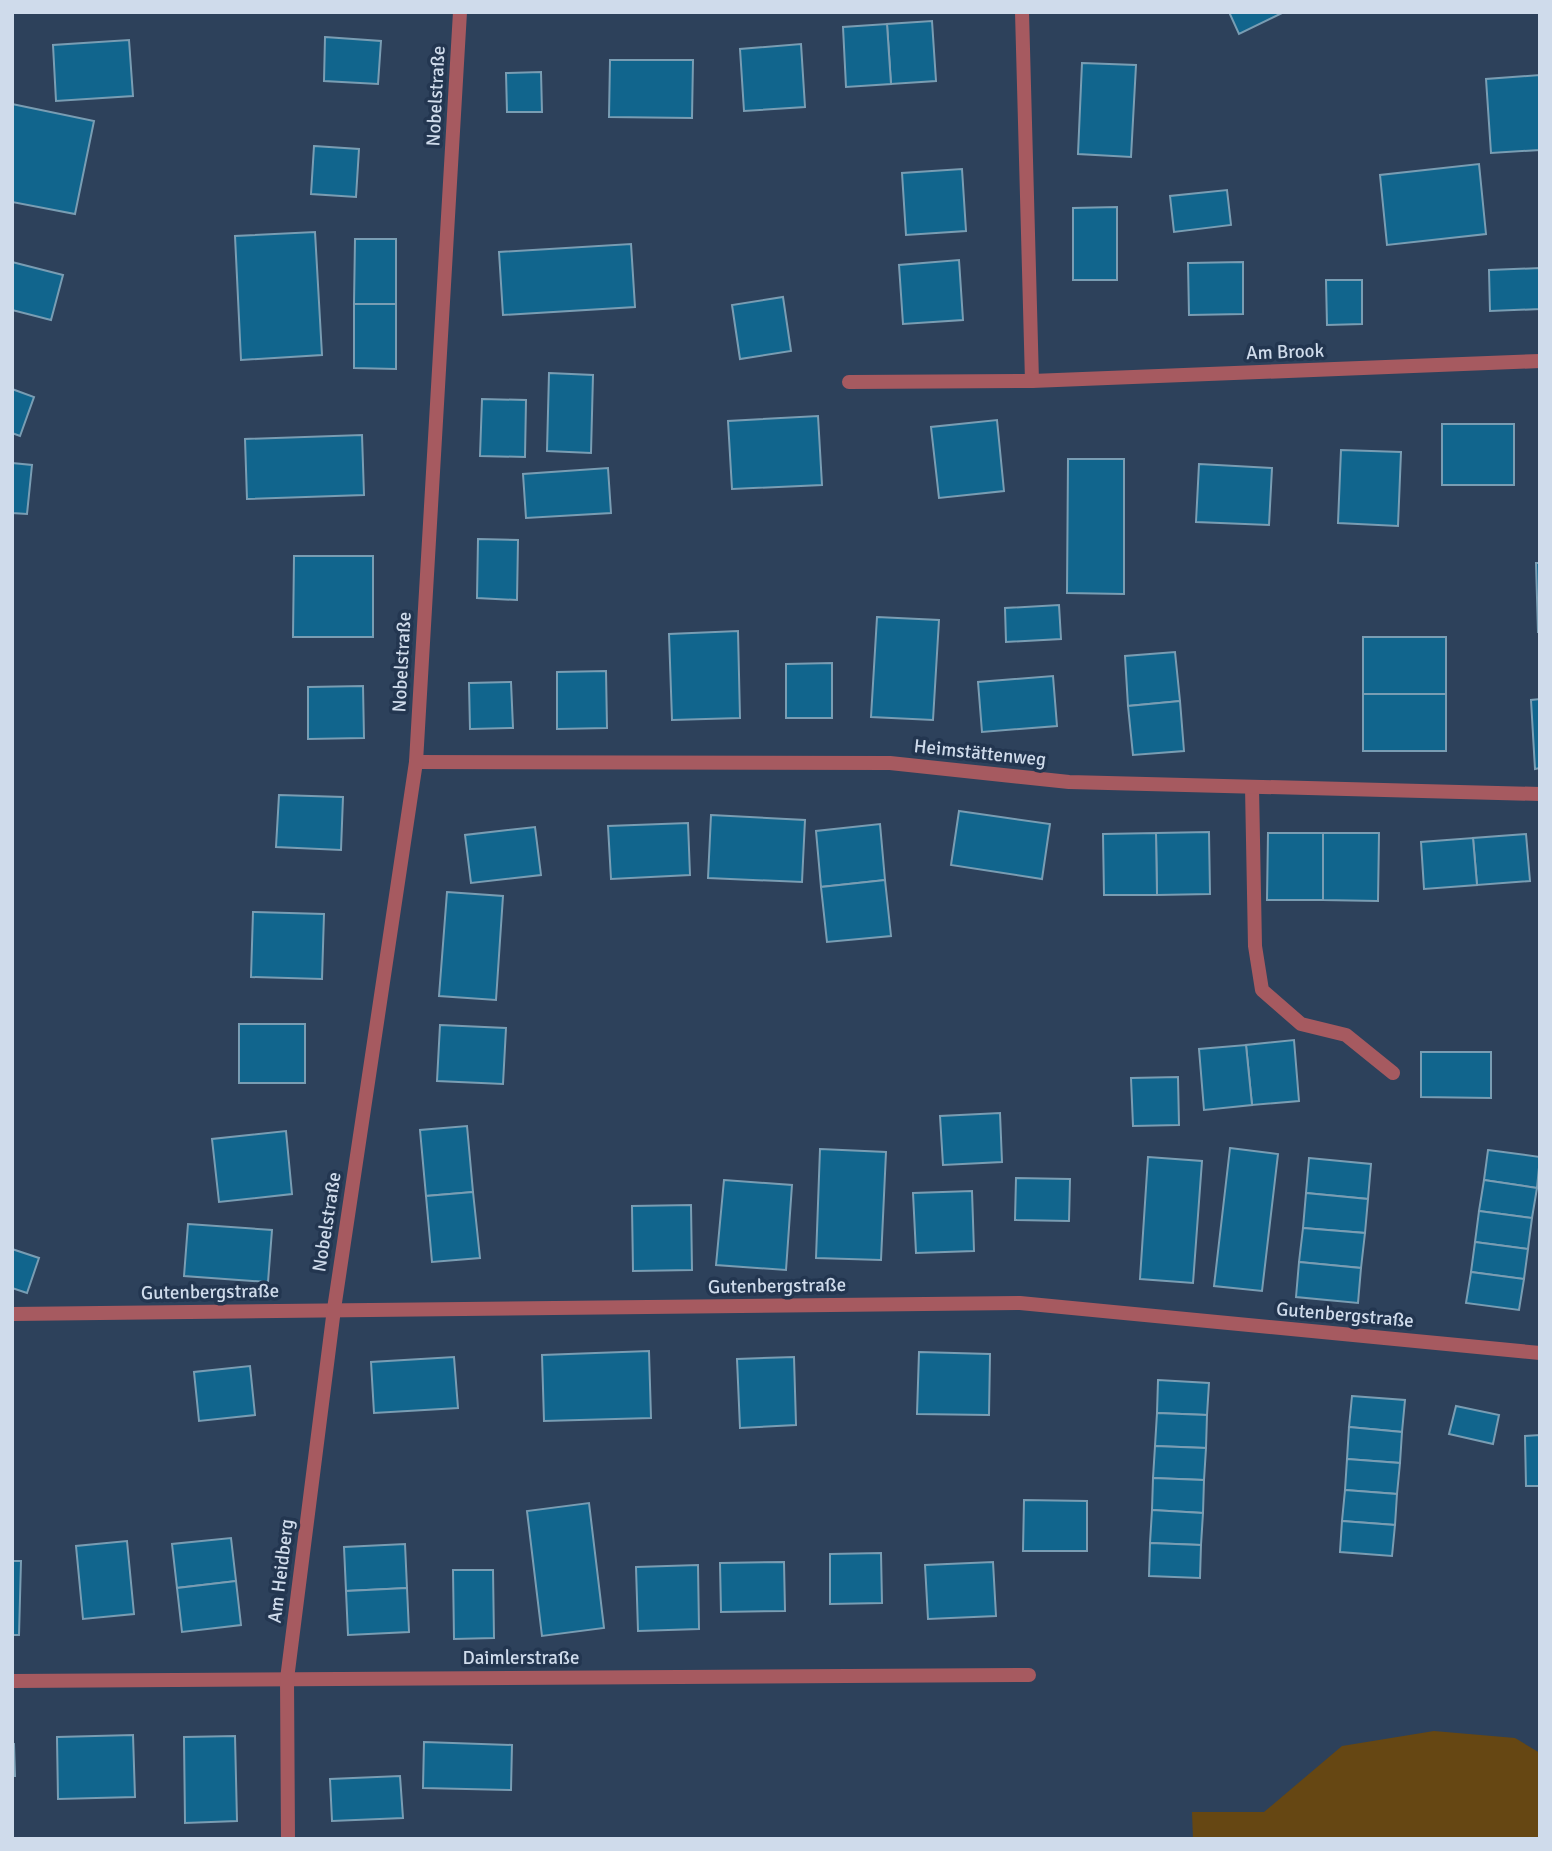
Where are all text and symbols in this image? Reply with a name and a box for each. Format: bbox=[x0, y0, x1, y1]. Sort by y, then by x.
street label: Nobelstraße bbox=[421, 45, 451, 147]
street label: Am Brook bbox=[1246, 339, 1325, 365]
street label: Nobelstraße bbox=[387, 611, 417, 713]
street label: Heimstättenweg bbox=[913, 734, 1047, 772]
street label: Nobelstraße bbox=[307, 1170, 347, 1274]
street label: Gutenbergstraße bbox=[708, 1273, 846, 1299]
street label: Gutenbergstraße bbox=[141, 1279, 279, 1305]
street label: Gutenbergstraße bbox=[1275, 1297, 1415, 1333]
street label: Am Heidberg bbox=[263, 1517, 299, 1625]
street label: Daimlerstraße bbox=[463, 1646, 579, 1670]

